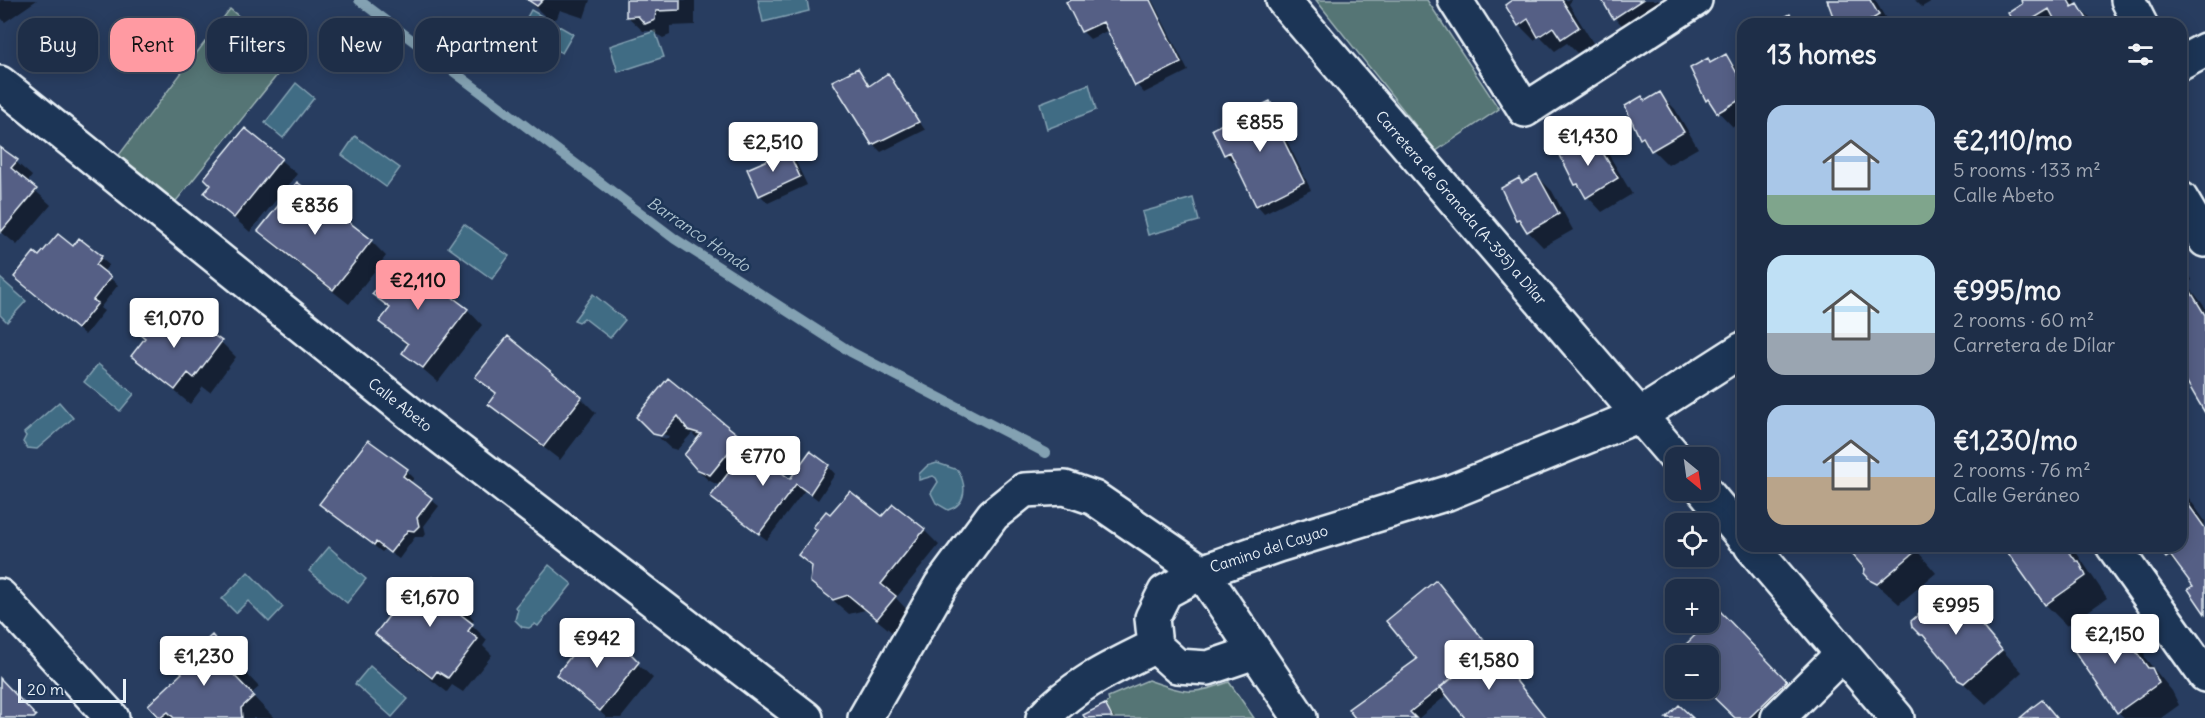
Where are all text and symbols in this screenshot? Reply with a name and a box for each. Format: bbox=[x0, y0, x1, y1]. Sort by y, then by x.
chip: Buy bbox=[18, 18, 98, 72]
chip: Rent bbox=[110, 18, 195, 72]
chip: Filters bbox=[207, 18, 307, 72]
chip: New bbox=[319, 18, 403, 72]
chip: Apartment bbox=[415, 18, 559, 72]
text: 13 homes bbox=[1767, 38, 1877, 71]
icon: filters bbox=[2124, 38, 2157, 71]
pin: €855 bbox=[1224, 102, 1296, 153]
street label: Carretera de Granada (A-395) a Dílar bbox=[1372, 107, 1551, 309]
text: €855 bbox=[1236, 109, 1284, 134]
pin: €1,430 bbox=[1539, 116, 1637, 167]
pin: €2,510 bbox=[724, 122, 822, 173]
text: €1,430 bbox=[1558, 123, 1618, 148]
text: €2,110/mo bbox=[1953, 124, 2072, 157]
text: €2,510 bbox=[743, 129, 803, 154]
icon: home bbox=[1815, 129, 1887, 201]
text: 5 rooms · 133 m² bbox=[1953, 157, 2101, 182]
text: Calle Abeto bbox=[1953, 182, 2055, 207]
pin: €836 bbox=[279, 185, 351, 236]
text: €836 bbox=[291, 192, 339, 217]
water label: Barranco Hondo bbox=[644, 192, 755, 276]
pin: €2,110 bbox=[369, 260, 467, 311]
text: €2,110 bbox=[390, 267, 446, 292]
text: €995/mo bbox=[1953, 274, 2061, 307]
icon: home bbox=[1815, 279, 1887, 351]
pin: €1,070 bbox=[125, 298, 223, 349]
text: €1,070 bbox=[144, 305, 204, 330]
text: 2 rooms · 60 m² bbox=[1953, 307, 2094, 332]
text: Carretera de Dílar bbox=[1953, 332, 2115, 357]
street label: Calle Abeto bbox=[364, 374, 436, 436]
text: €1,230/mo bbox=[1953, 424, 2078, 457]
icon: home bbox=[1815, 429, 1887, 501]
pin: €770 bbox=[727, 436, 799, 487]
text: €770 bbox=[740, 443, 786, 468]
north arrow bbox=[1665, 447, 1719, 501]
map controls bbox=[1665, 447, 1719, 699]
text: 2 rooms · 76 m² bbox=[1953, 457, 2091, 482]
text: Calle Geráneo bbox=[1953, 482, 2080, 507]
button: locate bbox=[1665, 513, 1719, 567]
street label: Camino del Cayao bbox=[1207, 520, 1330, 577]
pin: €1,670 bbox=[381, 577, 479, 628]
button: + bbox=[1665, 579, 1719, 633]
text: €1,670 bbox=[400, 584, 460, 609]
pin: €995 bbox=[1920, 585, 1992, 636]
text: €995 bbox=[1932, 592, 1980, 617]
pin: €2,150 bbox=[2066, 614, 2164, 665]
pin: €942 bbox=[561, 618, 633, 669]
text: €2,150 bbox=[2085, 621, 2145, 646]
text: €942 bbox=[574, 625, 620, 650]
pin: €1,230 bbox=[155, 636, 253, 687]
pin: €1,580 bbox=[1440, 640, 1538, 691]
text: €1,230 bbox=[174, 643, 234, 668]
button: − bbox=[1665, 645, 1719, 699]
text: €1,580 bbox=[1459, 647, 1519, 672]
scale bar bbox=[18, 676, 126, 704]
text: 20 m bbox=[27, 679, 64, 699]

